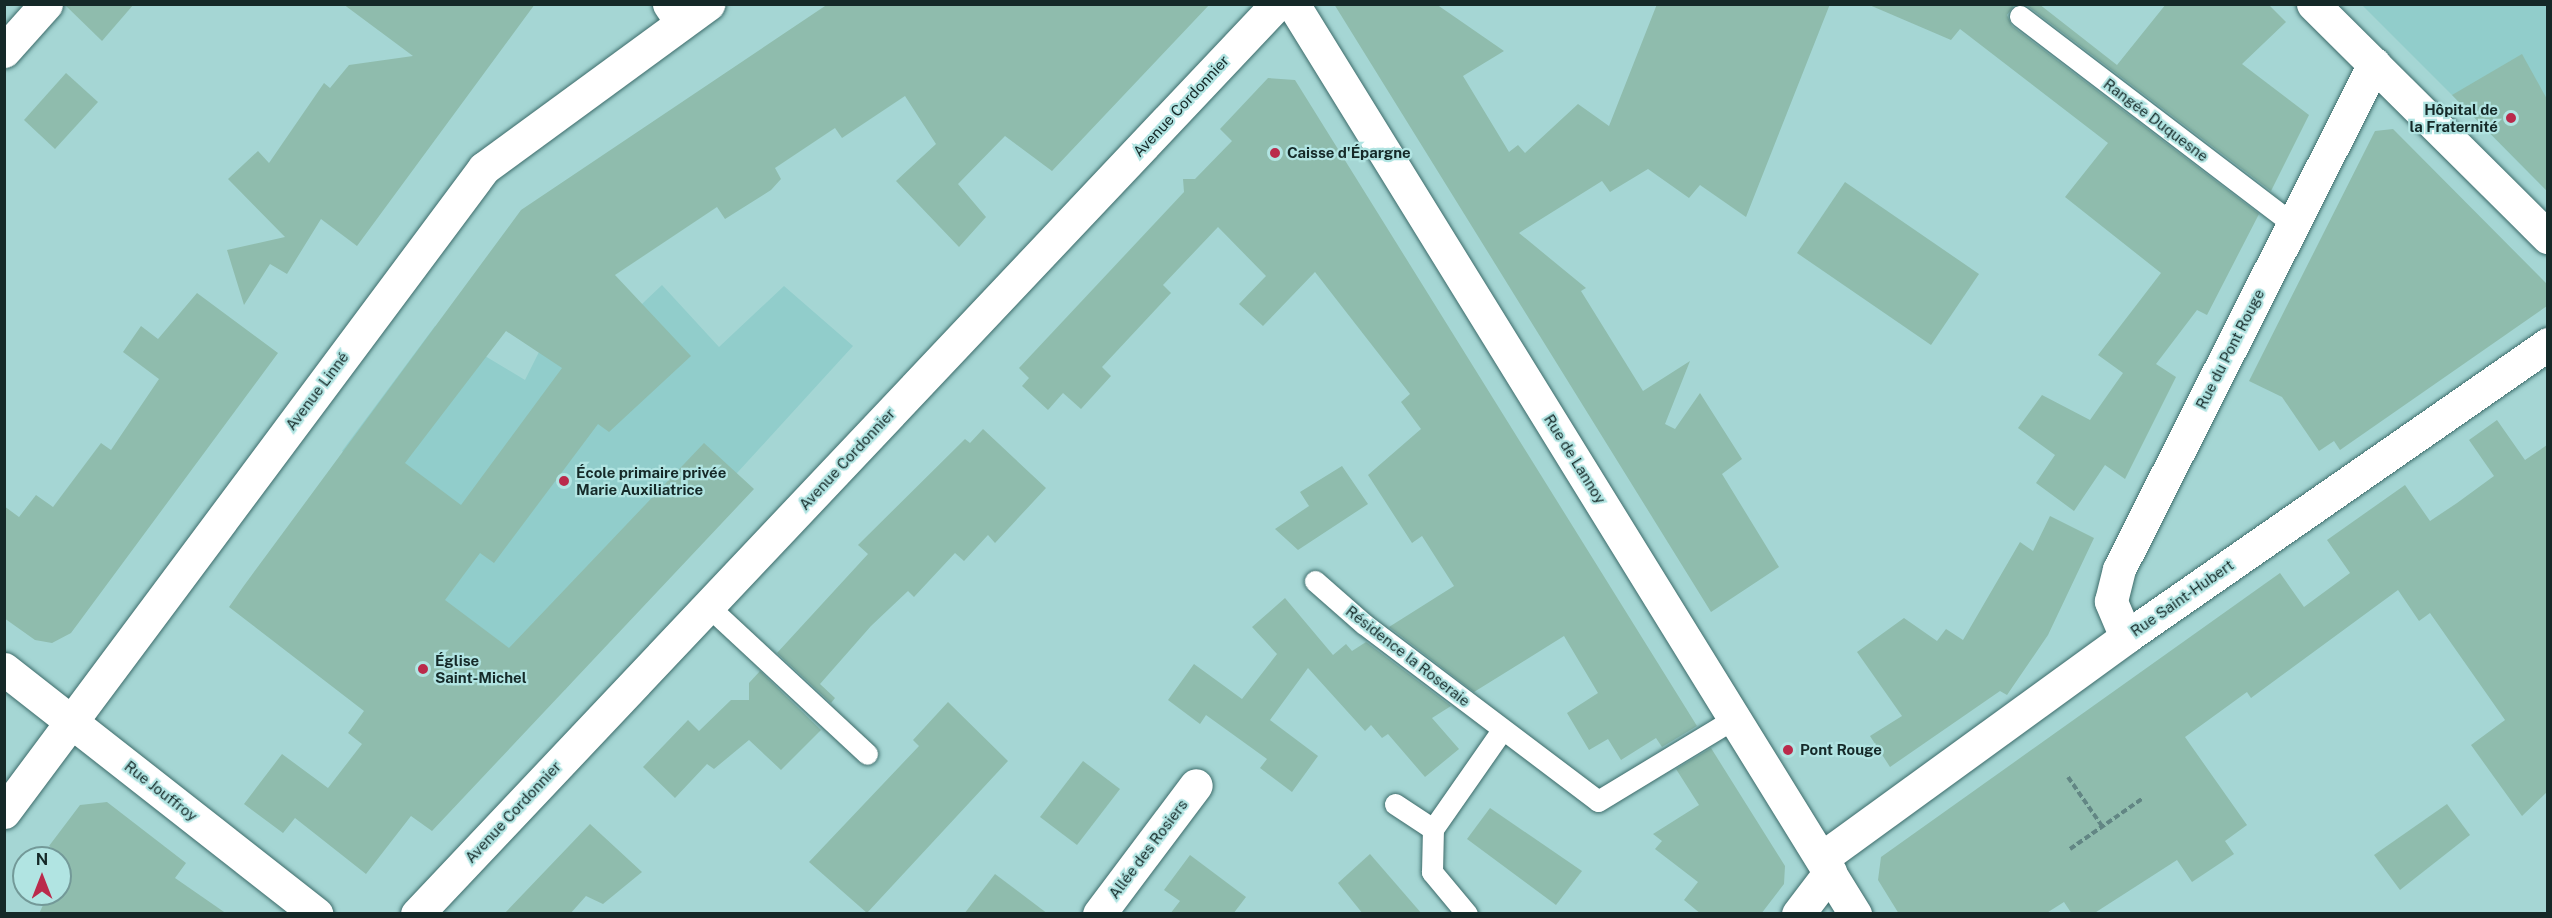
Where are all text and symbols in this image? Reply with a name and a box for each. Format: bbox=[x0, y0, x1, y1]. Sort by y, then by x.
street label: Avenue Cordonnier bbox=[1129, 51, 1233, 161]
street label: Rangée Duquesne bbox=[2100, 75, 2212, 165]
place label: Hôpital de la Fraternité bbox=[2409, 100, 2498, 135]
marker: Hôpital de la Fraternité bbox=[2502, 109, 2520, 127]
place label: Caisse d'Épargne bbox=[1287, 144, 1411, 162]
marker: Caisse d'Épargne bbox=[1268, 146, 1282, 160]
street label: Rue du Pont Rouge bbox=[2192, 286, 2268, 412]
street label: Avenue Linné bbox=[282, 348, 352, 434]
street label: Avenue Cordonnier bbox=[795, 404, 899, 514]
street label: Rue de Lannoy bbox=[1540, 411, 1610, 507]
place label: École primaire privée Marie Auxiliatrice bbox=[576, 463, 726, 498]
marker: École primaire privée Marie Auxiliatrice bbox=[557, 474, 571, 488]
street label: Rue Saint-Hubert bbox=[2127, 556, 2237, 640]
street label: Résidence la Roseraie bbox=[1342, 602, 1474, 710]
place label: Église Saint-Michel bbox=[435, 651, 527, 686]
marker: Église Saint-Michel bbox=[416, 662, 430, 676]
place label: Pont Rouge bbox=[1800, 741, 1882, 759]
marker: Pont Rouge bbox=[1781, 743, 1795, 757]
street label: Rue Jouffroy bbox=[121, 757, 201, 825]
street label: Avenue Cordonnier bbox=[461, 757, 565, 867]
street label: Allée des Rosiers bbox=[1105, 796, 1191, 902]
north arrow bbox=[12, 846, 72, 906]
text: N bbox=[36, 850, 48, 869]

